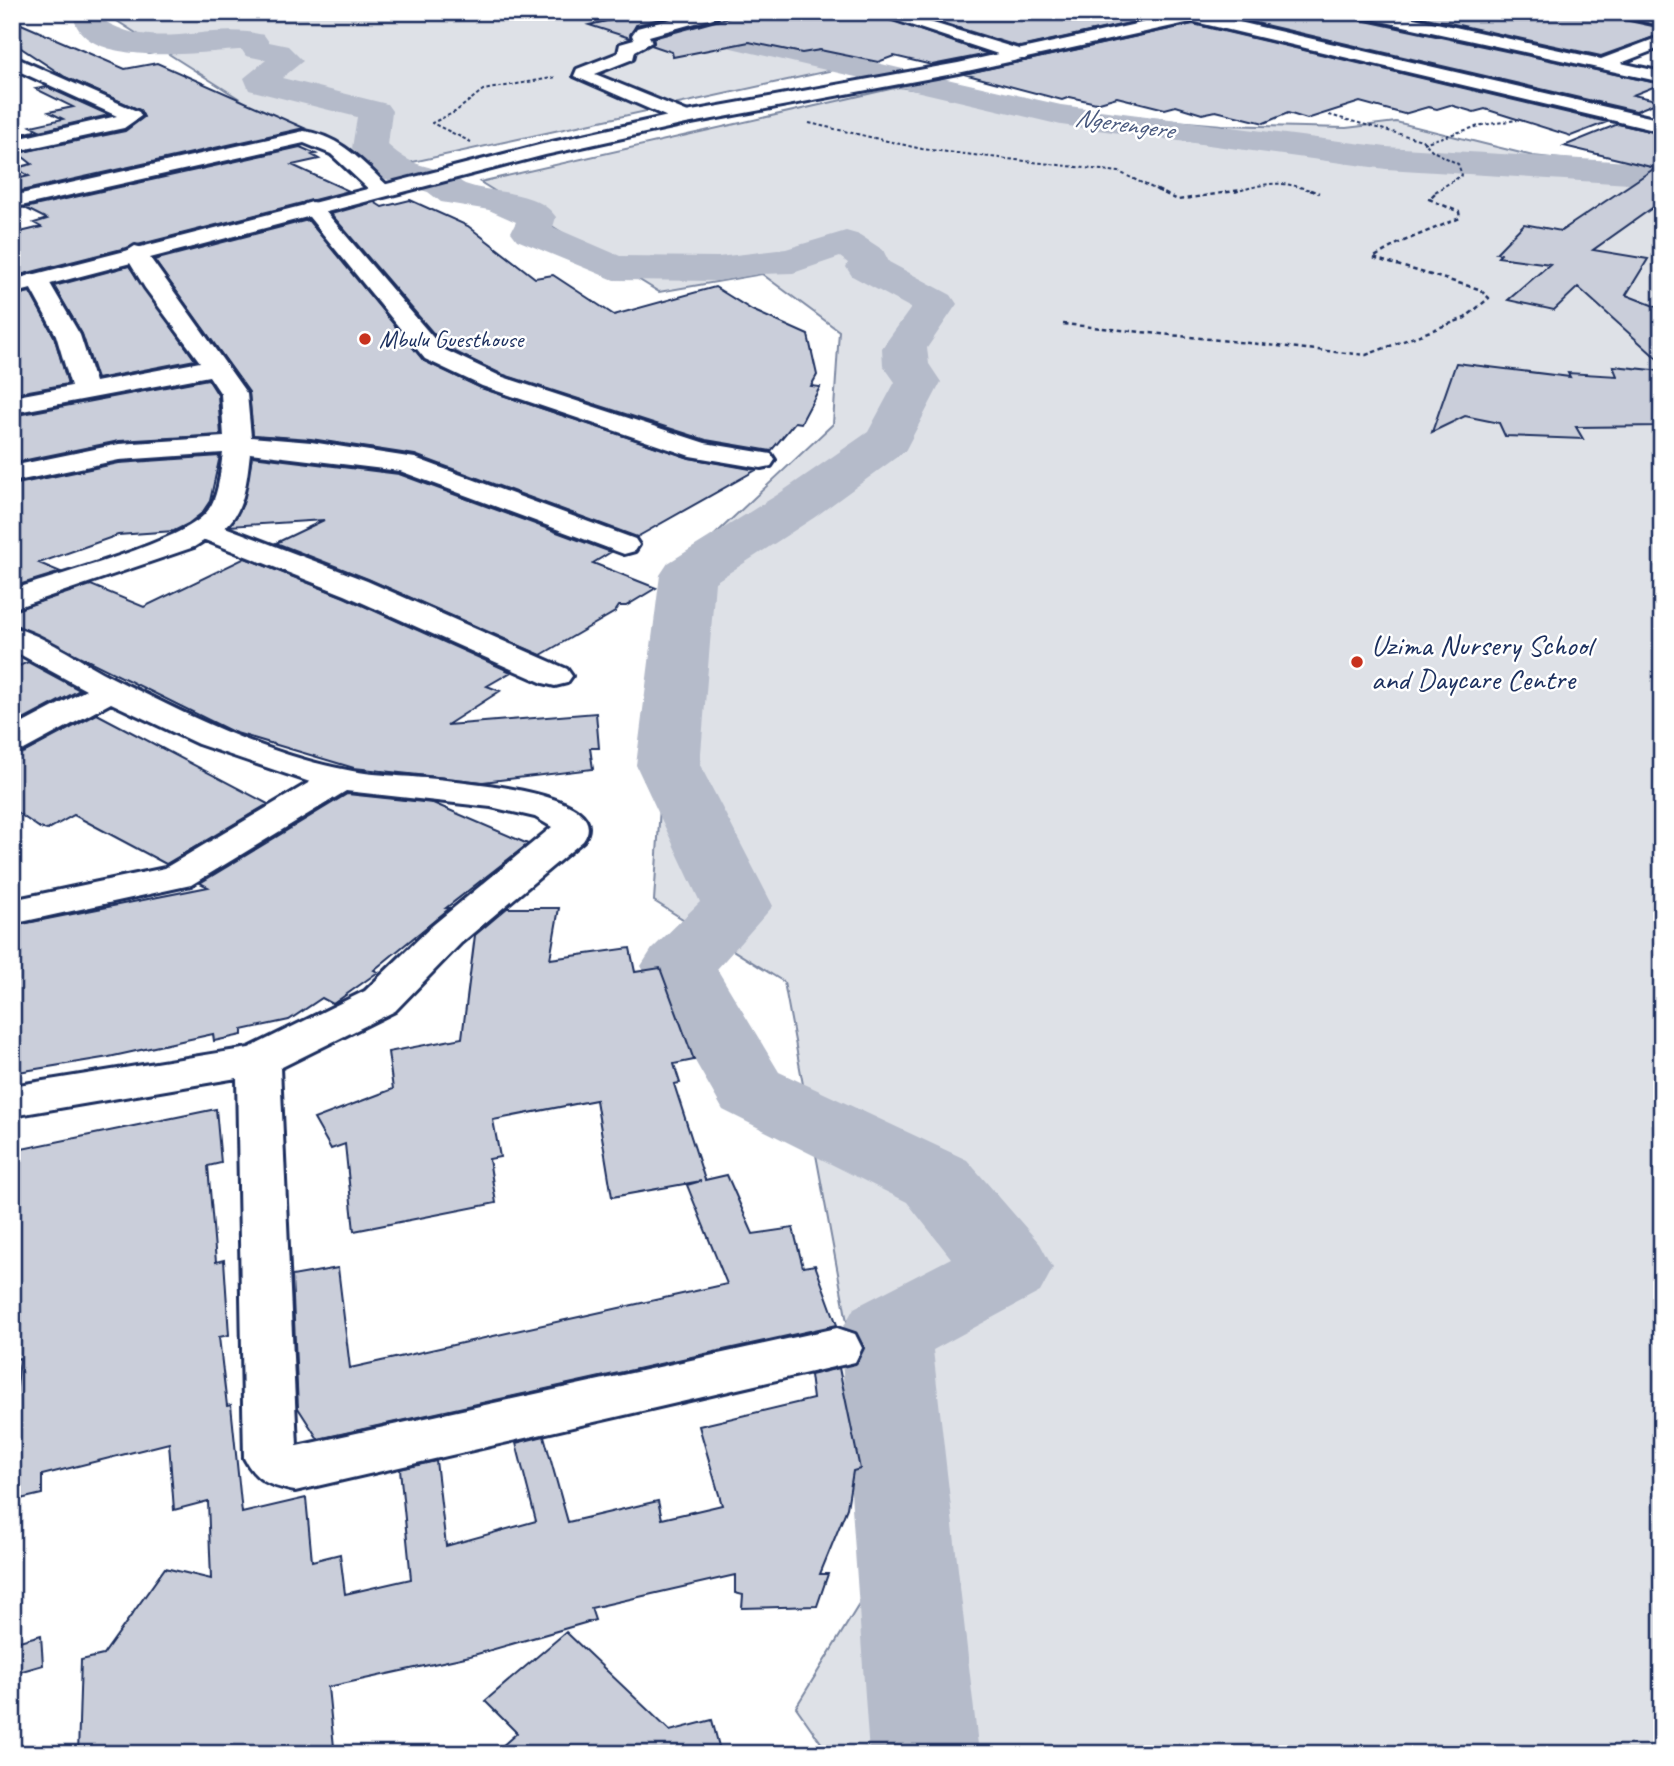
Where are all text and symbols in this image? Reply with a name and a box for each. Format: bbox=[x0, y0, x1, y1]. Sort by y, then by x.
water label: Ngerengere bbox=[1073, 100, 1180, 147]
place label: Mbulu Guesthouse bbox=[379, 324, 526, 354]
marker: Mbulu Guesthouse bbox=[357, 331, 373, 347]
place label: Uzima Nursery School and Daycare Centre bbox=[1371, 626, 1597, 698]
marker: Uzima Nursery School and Daycare Centre bbox=[1349, 654, 1365, 670]

